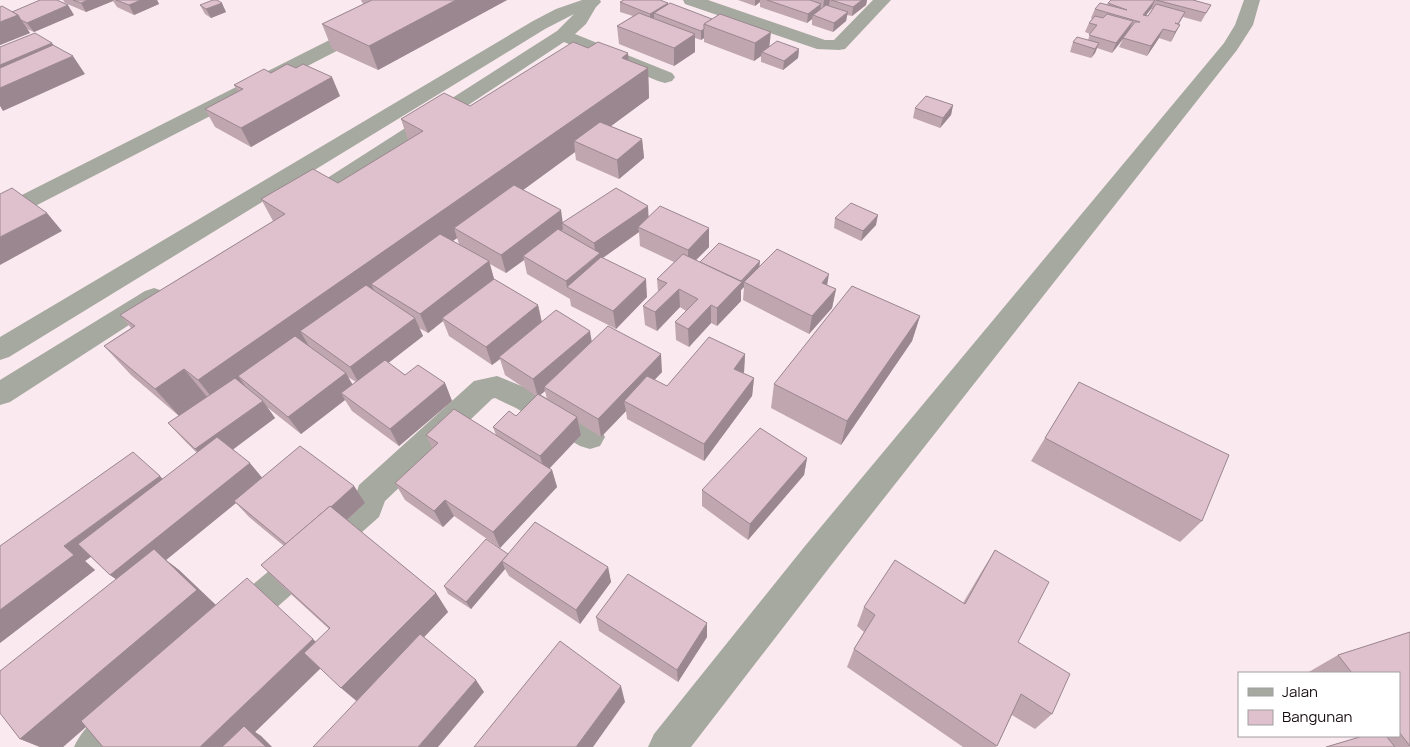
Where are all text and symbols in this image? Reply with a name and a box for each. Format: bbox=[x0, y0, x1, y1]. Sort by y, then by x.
legend bbox=[1238, 672, 1400, 737]
text: Jalan bbox=[1282, 681, 1318, 702]
text: Bangunan bbox=[1282, 706, 1352, 727]

